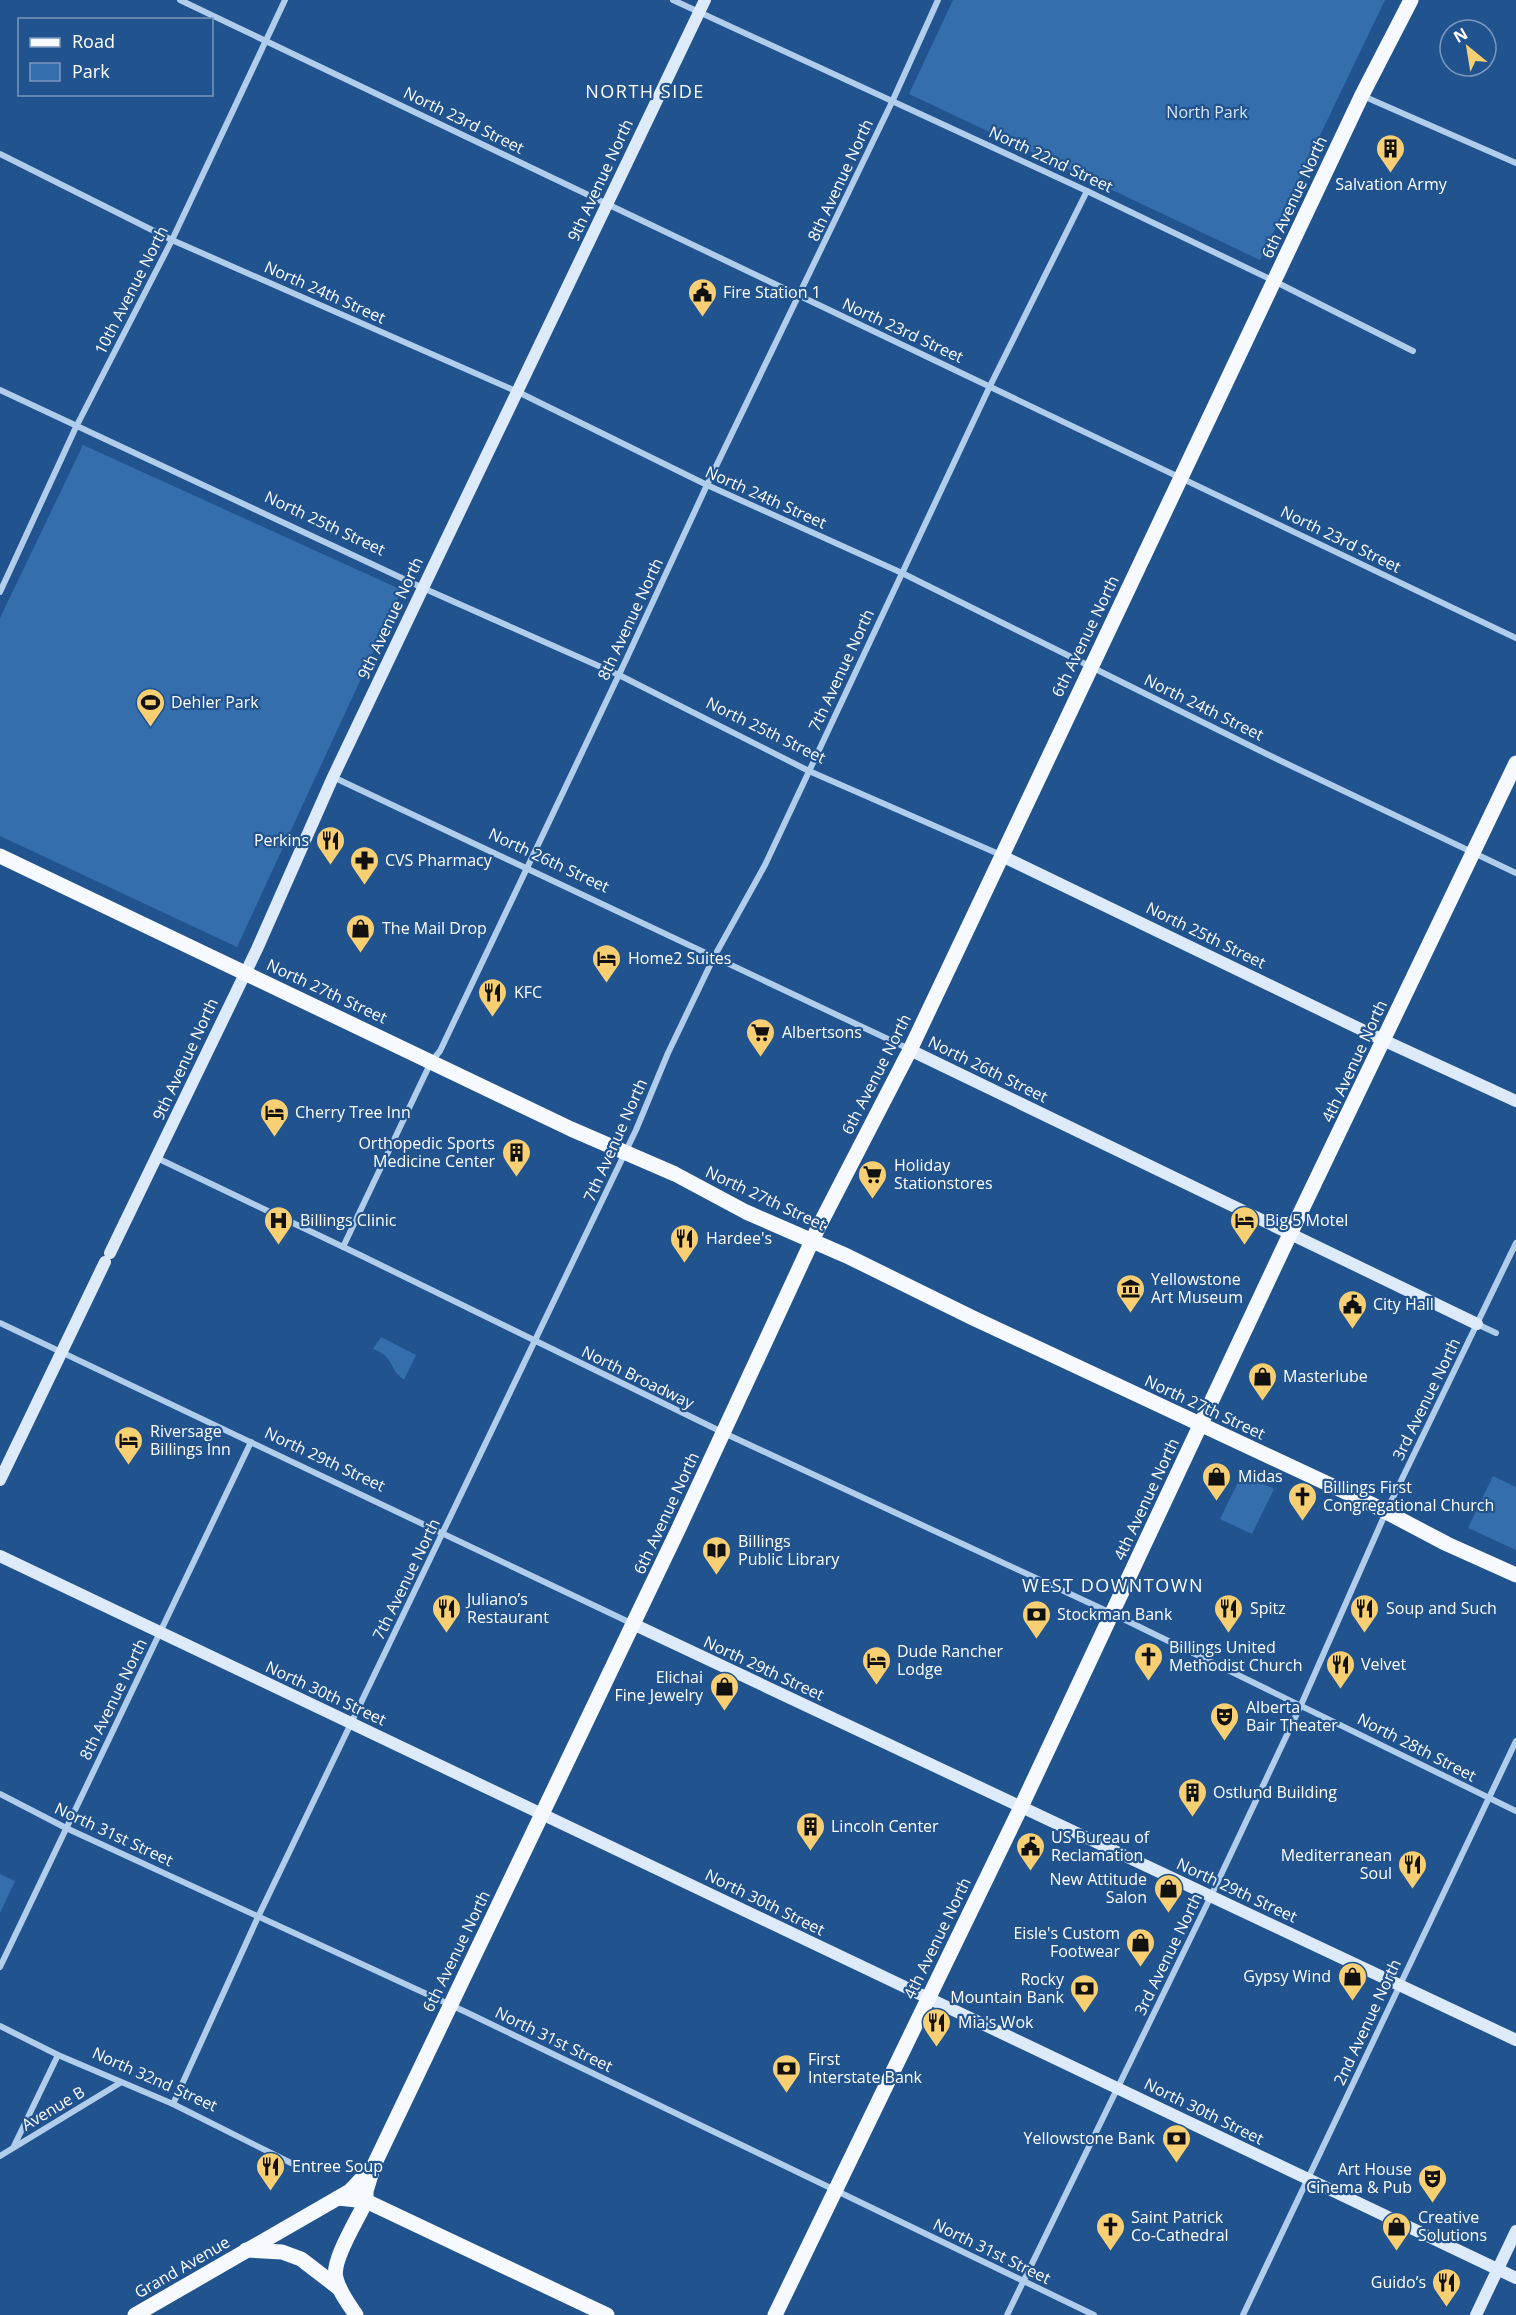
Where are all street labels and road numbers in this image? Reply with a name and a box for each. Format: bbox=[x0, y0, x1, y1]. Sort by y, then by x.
street label: North 23rd Street bbox=[400, 81, 528, 159]
street label: 9th Avenue North bbox=[562, 115, 638, 245]
street label: 8th Avenue North bbox=[802, 115, 878, 245]
street label: North 22nd Street bbox=[985, 121, 1117, 198]
street label: 6th Avenue North bbox=[1256, 132, 1332, 262]
street label: 10th Avenue North bbox=[89, 222, 173, 358]
street label: North 24th Street bbox=[261, 255, 389, 329]
street label: North 23rd Street bbox=[839, 292, 967, 368]
street label: North 24th Street bbox=[702, 460, 830, 534]
street label: North 25th Street bbox=[261, 485, 389, 561]
street label: North 23rd Street bbox=[1277, 500, 1405, 578]
street label: 9th Avenue North bbox=[352, 553, 428, 683]
street label: 8th Avenue North bbox=[592, 554, 668, 684]
street label: 6th Avenue North bbox=[1046, 572, 1124, 700]
street label: 7th Avenue North bbox=[803, 605, 879, 735]
street label: North 24th Street bbox=[1141, 668, 1268, 746]
street label: North 25th Street bbox=[703, 691, 830, 769]
street label: North 26th Street bbox=[485, 822, 613, 898]
street label: North 25th Street bbox=[1143, 896, 1270, 974]
street label: North 27th Street bbox=[263, 953, 391, 1029]
street label: 9th Avenue North bbox=[147, 994, 223, 1124]
street label: 4th Avenue North bbox=[1316, 996, 1392, 1126]
street label: 6th Avenue North bbox=[836, 1010, 916, 1138]
street label: North 26th Street bbox=[925, 1030, 1052, 1108]
street label: 7th Avenue North bbox=[578, 1075, 652, 1205]
street label: North 27th Street bbox=[702, 1160, 830, 1236]
street label: 3rd Avenue North bbox=[1387, 1334, 1465, 1464]
street label: North Broadway bbox=[578, 1340, 699, 1414]
street label: North 27th Street bbox=[1141, 1369, 1269, 1445]
street label: North 29th Street bbox=[261, 1421, 389, 1497]
street label: 4th Avenue North bbox=[1108, 1434, 1184, 1564]
street label: 6th Avenue North bbox=[628, 1448, 704, 1578]
street label: 7th Avenue North bbox=[367, 1515, 445, 1643]
street label: North 29th Street bbox=[700, 1630, 828, 1706]
street label: 8th Avenue North bbox=[74, 1635, 152, 1763]
street label: North 30th Street bbox=[262, 1655, 390, 1731]
street label: North 28th Street bbox=[1354, 1708, 1480, 1787]
street label: North 31st Street bbox=[51, 1797, 177, 1871]
street label: North 29th Street bbox=[1173, 1852, 1301, 1928]
street label: North 30th Street bbox=[702, 1863, 829, 1941]
street label: 4th Avenue North bbox=[898, 1874, 976, 2002]
street label: 6th Avenue North bbox=[417, 1887, 495, 2015]
street label: 3rd Avenue North bbox=[1129, 1889, 1207, 2019]
street label: 2nd Avenue North bbox=[1328, 1955, 1406, 2089]
street label: North 31st Street bbox=[491, 2001, 617, 2077]
street label: North 32nd Street bbox=[89, 2042, 221, 2117]
street label: North 30th Street bbox=[1141, 2072, 1268, 2150]
street label: Avenue B bbox=[17, 2080, 89, 2136]
street label: North 31st Street bbox=[929, 2213, 1055, 2289]
street label: Grand Avenue bbox=[130, 2231, 234, 2303]

